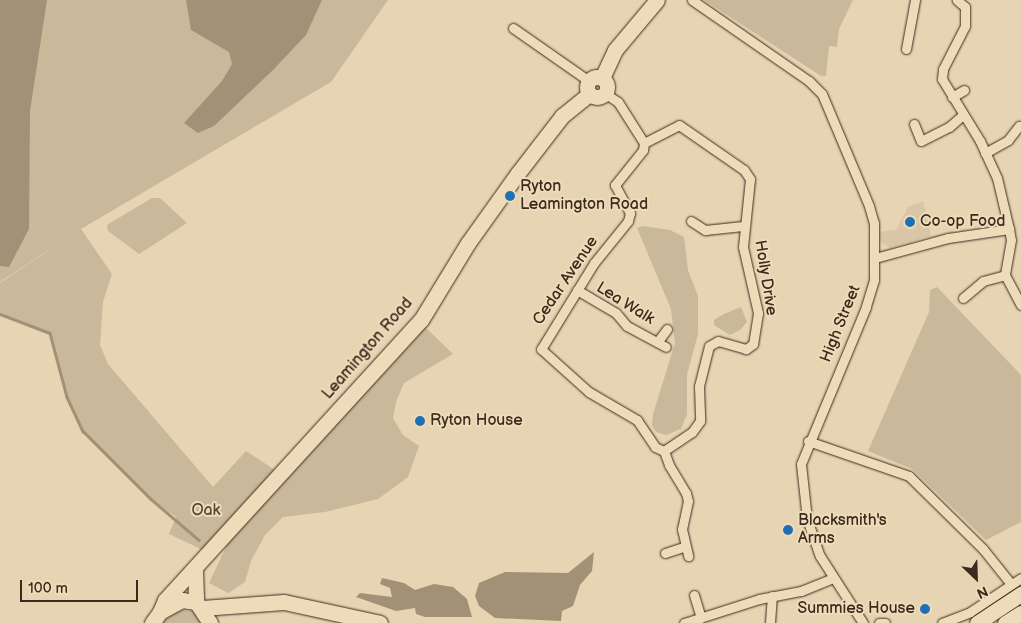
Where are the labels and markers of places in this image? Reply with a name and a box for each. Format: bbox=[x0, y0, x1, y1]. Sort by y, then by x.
place label: Ryton Leamington Road bbox=[520, 177, 648, 215]
marker: Ryton Leamington Road bbox=[504, 190, 516, 202]
place label: Co-op Food bbox=[920, 212, 1005, 232]
marker: Co-op Food bbox=[904, 216, 916, 228]
place label: Ryton House bbox=[430, 411, 523, 431]
marker: Ryton House bbox=[414, 415, 426, 427]
place label: Blacksmith's Arms bbox=[798, 511, 887, 549]
marker: Blacksmith's Arms bbox=[782, 524, 794, 536]
place label: Summies House bbox=[798, 599, 915, 619]
marker: Summies House bbox=[919, 603, 931, 615]

